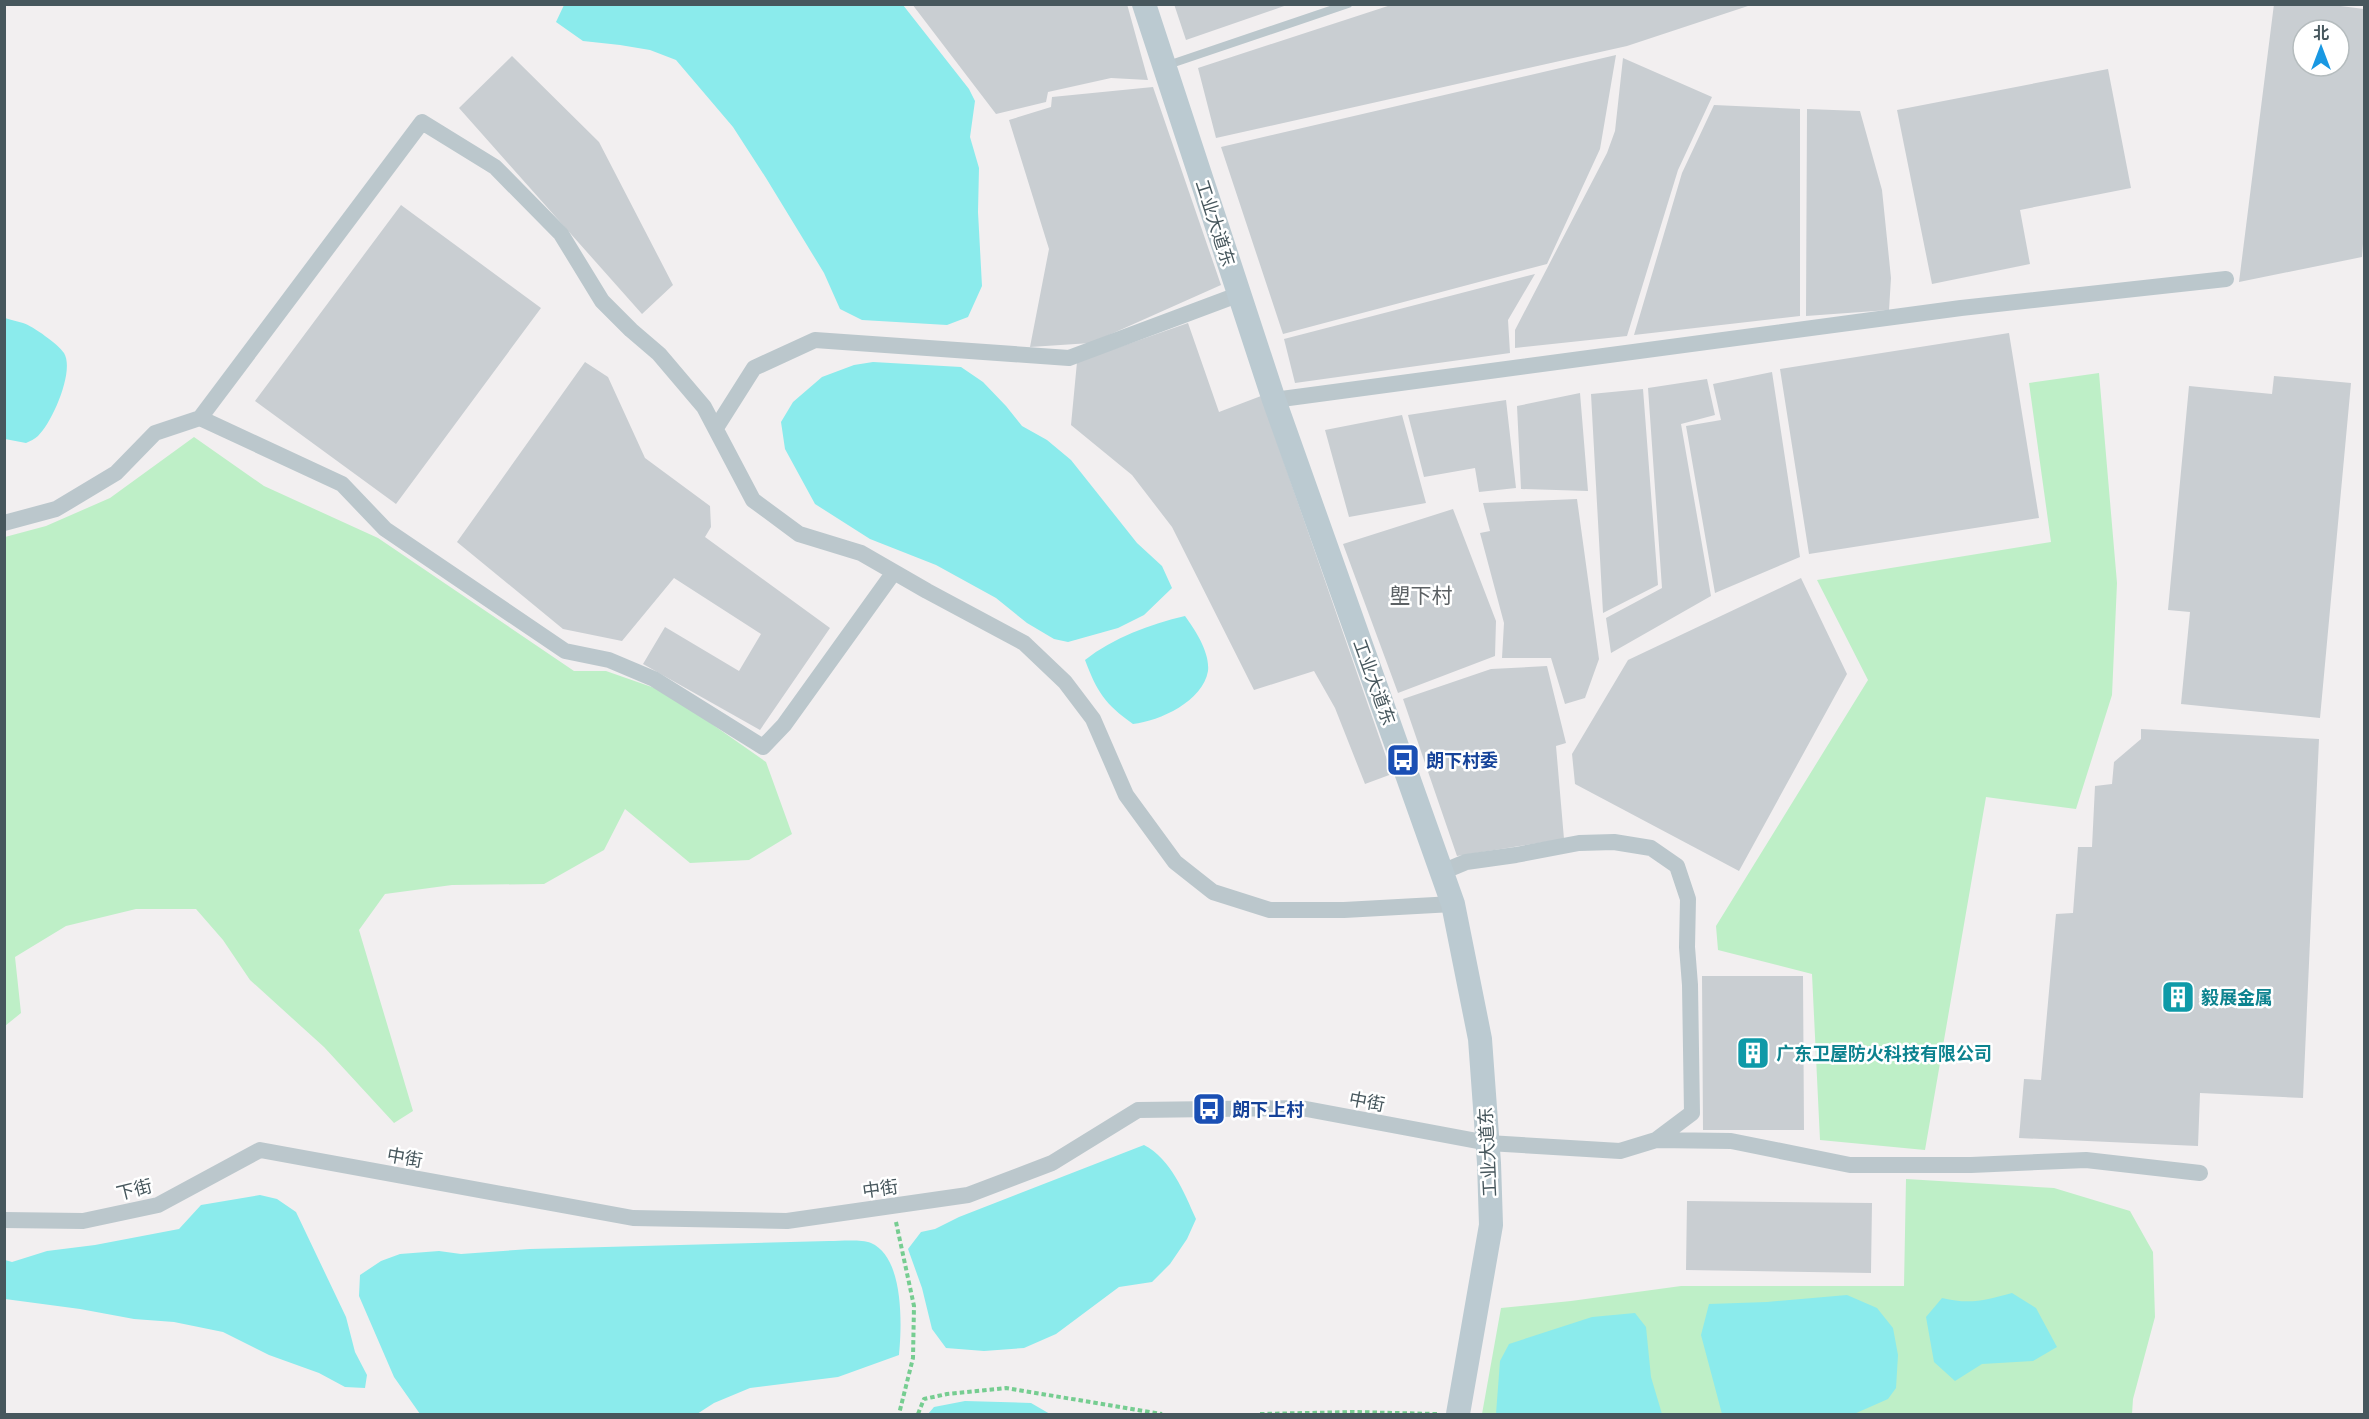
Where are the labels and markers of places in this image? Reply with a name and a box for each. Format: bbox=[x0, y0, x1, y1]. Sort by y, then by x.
bus stop icon: 朗下村委 bbox=[1385, 742, 1421, 778]
place label: 朗下村委 bbox=[1426, 748, 1498, 772]
building icon: 毅展金属 bbox=[2160, 979, 2196, 1015]
place label: 毅展金属 bbox=[2201, 985, 2273, 1009]
building icon: 广东卫屋防火科技有限公司 bbox=[1735, 1035, 1771, 1071]
place label: 广东卫屋防火科技有限公司 bbox=[1776, 1041, 1992, 1065]
bus stop icon: 朗下上村 bbox=[1191, 1091, 1227, 1127]
place label: 朗下上村 bbox=[1232, 1097, 1304, 1121]

